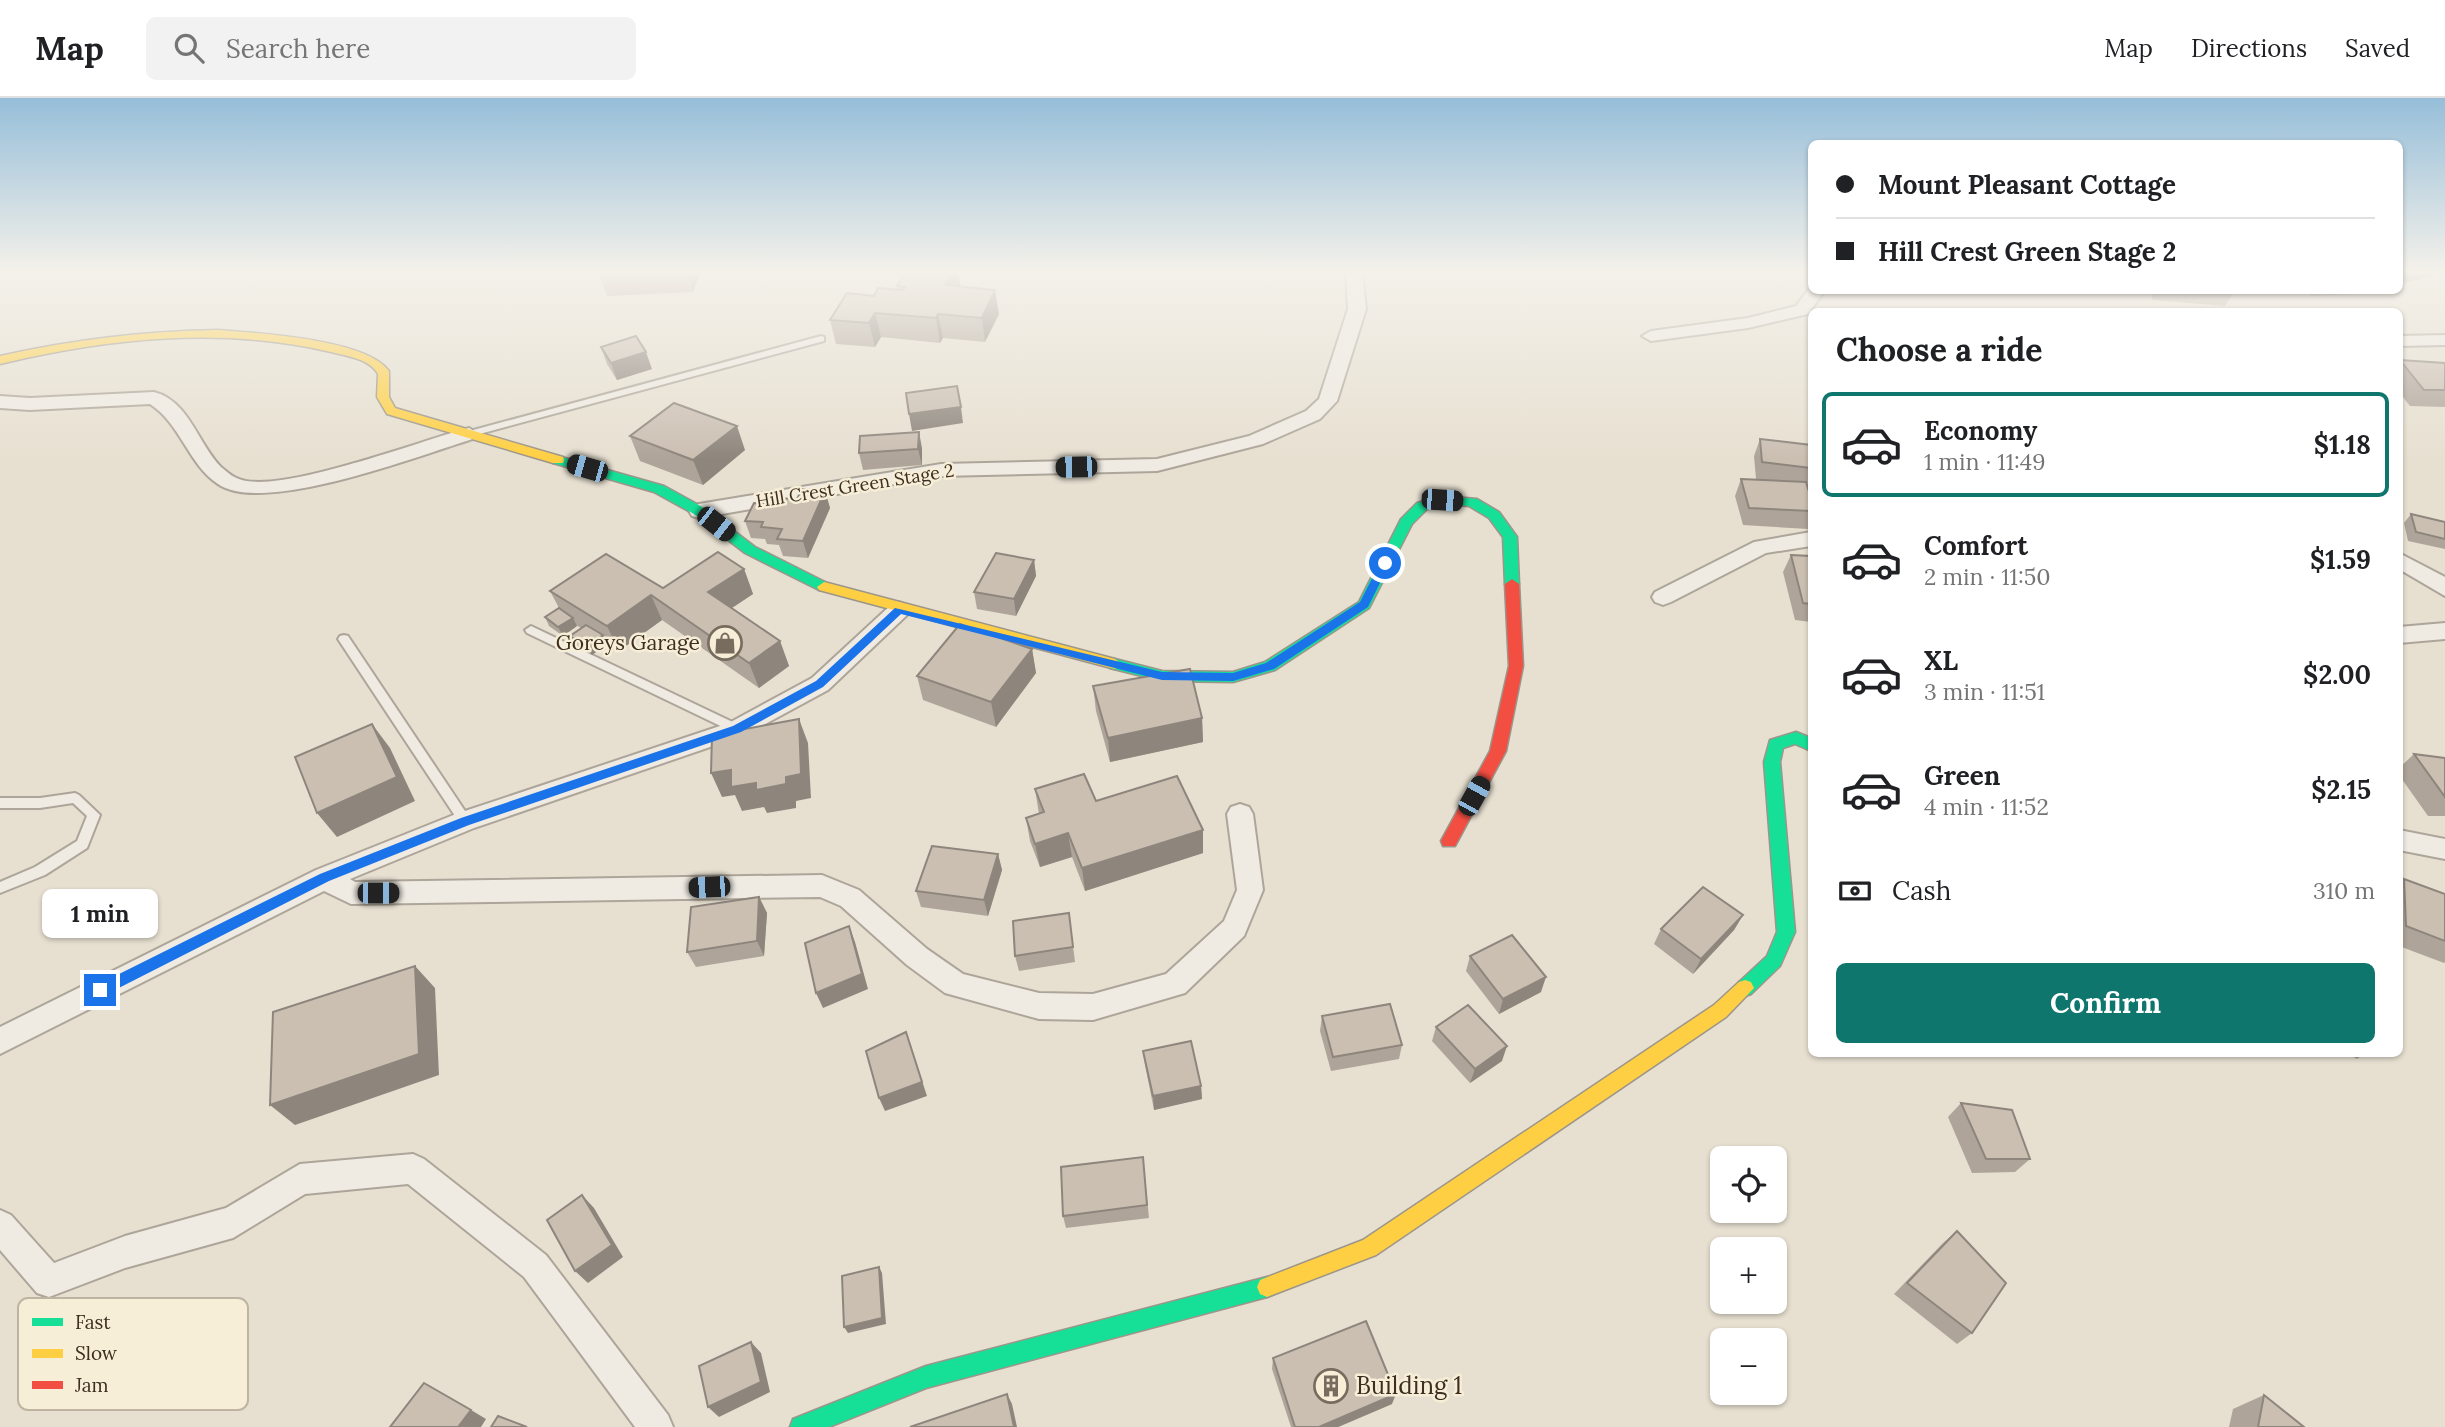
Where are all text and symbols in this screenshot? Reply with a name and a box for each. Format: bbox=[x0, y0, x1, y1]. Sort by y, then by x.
search box bbox=[146, 17, 636, 80]
text: Map bbox=[35, 27, 104, 69]
icon: search bbox=[170, 29, 208, 67]
text: Search here bbox=[226, 32, 370, 65]
text: Map bbox=[2104, 33, 2153, 64]
text: Directions bbox=[2191, 33, 2307, 64]
text: Saved bbox=[2345, 33, 2410, 64]
text: Mount Pleasant Cottage bbox=[1878, 168, 2176, 201]
text: Hill Crest Green Stage 2 bbox=[1878, 235, 2176, 268]
text: Choose a ride bbox=[1836, 329, 2043, 370]
icon: car bbox=[1840, 413, 1903, 476]
text: Economy bbox=[1924, 414, 2037, 447]
text: $1.18 bbox=[2314, 428, 2371, 461]
text: 1 min · 11:49 bbox=[1924, 447, 2046, 476]
car bbox=[564, 452, 611, 484]
car bbox=[1055, 456, 1098, 478]
street label: Hill Crest Green Stage 2 bbox=[754, 458, 956, 513]
car bbox=[1421, 488, 1464, 512]
car bbox=[693, 503, 740, 545]
icon: car bbox=[1840, 528, 1903, 591]
text: Comfort bbox=[1924, 529, 2028, 562]
text: $1.59 bbox=[2310, 543, 2371, 576]
route start bbox=[1369, 547, 1401, 579]
text: 2 min · 11:50 bbox=[1924, 562, 2051, 591]
shop icon: Goreys Garage bbox=[706, 624, 744, 662]
place label: Goreys Garage bbox=[556, 629, 700, 656]
icon: car bbox=[1840, 643, 1903, 706]
text: XL bbox=[1924, 644, 1958, 677]
text: $2.00 bbox=[2303, 658, 2371, 691]
text: 3 min · 11:51 bbox=[1924, 677, 2045, 706]
icon: car bbox=[1840, 758, 1903, 821]
text: Green bbox=[1924, 759, 2000, 792]
car bbox=[1455, 773, 1494, 819]
text: $2.15 bbox=[2311, 773, 2371, 806]
text: 4 min · 11:52 bbox=[1924, 792, 2049, 821]
icon: cash bbox=[1836, 872, 1874, 910]
text: Cash bbox=[1892, 874, 1951, 907]
car bbox=[688, 876, 731, 898]
text: 310 m bbox=[2313, 876, 2375, 905]
car bbox=[358, 883, 400, 904]
callout: 1 min bbox=[42, 888, 158, 938]
text: 1 min bbox=[71, 899, 129, 928]
button: Confirm bbox=[1836, 963, 2375, 1043]
route end bbox=[84, 974, 116, 1006]
map controls bbox=[1710, 1146, 1787, 1405]
button: locate bbox=[1710, 1146, 1787, 1223]
button: + bbox=[1710, 1237, 1787, 1314]
legend bbox=[18, 1298, 248, 1410]
text: Fast bbox=[75, 1310, 111, 1334]
button: − bbox=[1710, 1328, 1787, 1405]
text: Slow bbox=[75, 1341, 118, 1365]
building icon: Building 1 bbox=[1312, 1367, 1350, 1405]
place label: Building 1 bbox=[1356, 1370, 1462, 1401]
text: Jam bbox=[74, 1373, 109, 1397]

